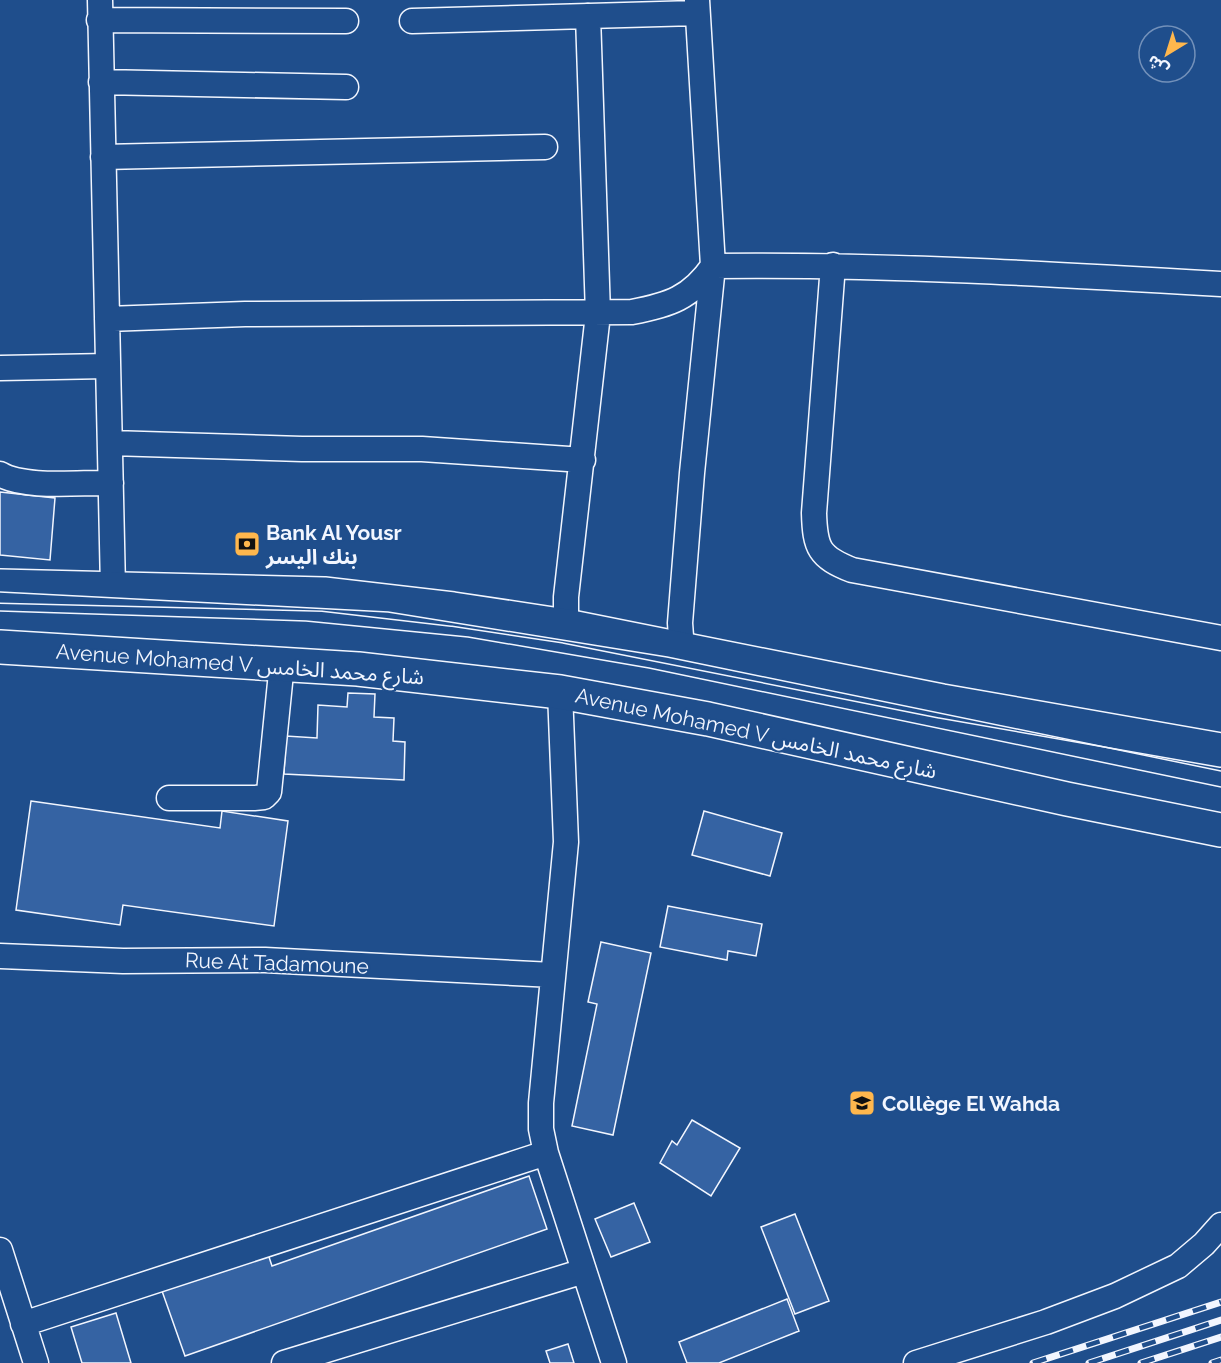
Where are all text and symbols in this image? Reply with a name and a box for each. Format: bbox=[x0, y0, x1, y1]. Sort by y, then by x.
north arrow bbox=[1137, 24, 1197, 84]
text: ش bbox=[1144, 51, 1173, 80]
place label: Bank Al Yousr بنك اليسر bbox=[265, 520, 402, 569]
bank icon: Bank Al Yousr بنك اليسر bbox=[232, 529, 262, 559]
street label: Avenue Mohamed V شارع محمد الخامس bbox=[55, 639, 425, 692]
street label: Avenue Mohamed V شارع محمد الخامس bbox=[572, 682, 939, 786]
street label: Rue At Tadamoune bbox=[185, 947, 369, 979]
school or university icon: Collège El Wahda bbox=[847, 1088, 877, 1118]
place label: Collège El Wahda bbox=[882, 1091, 1060, 1116]

